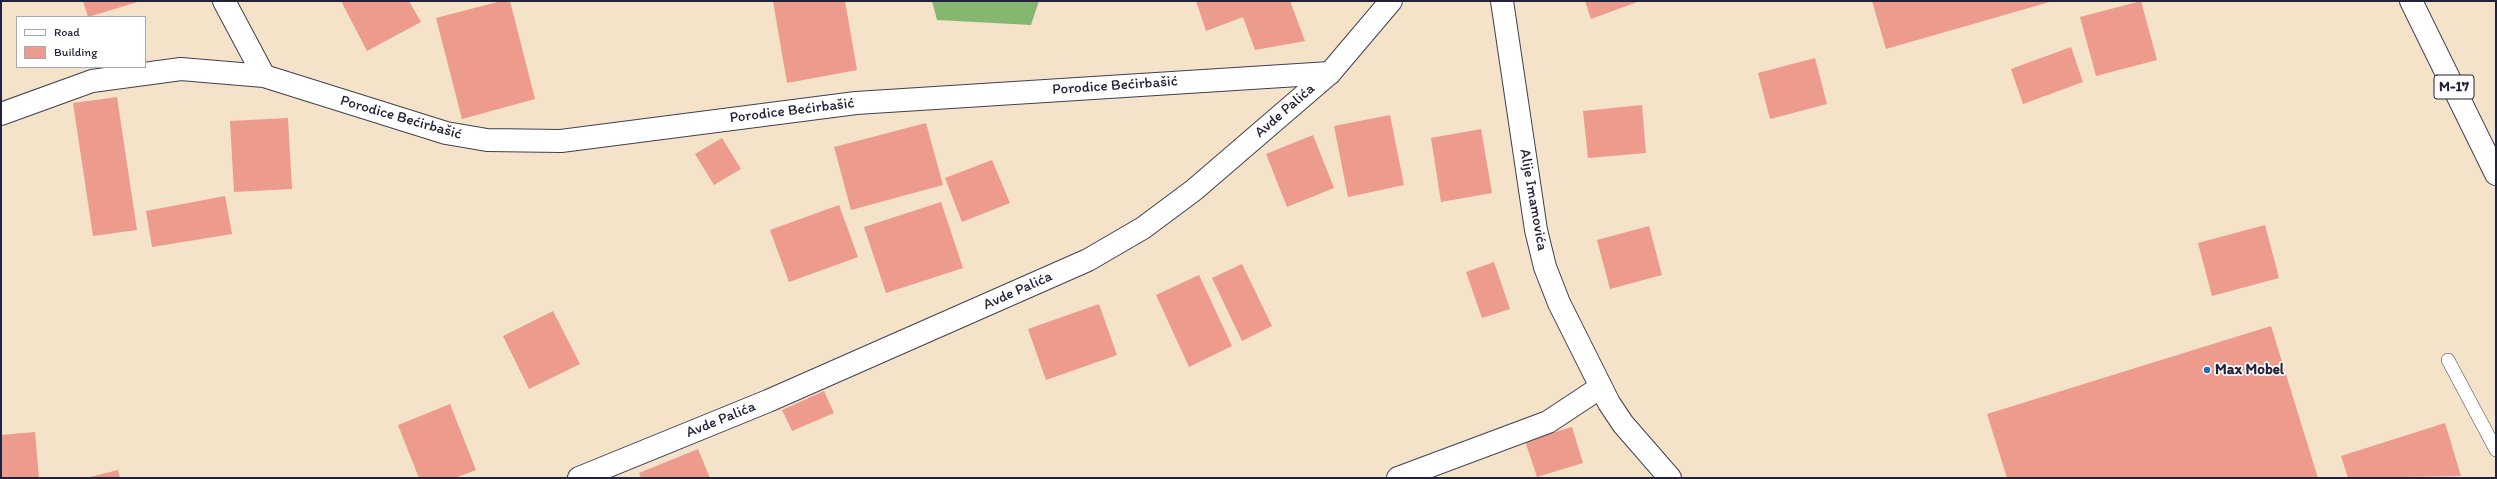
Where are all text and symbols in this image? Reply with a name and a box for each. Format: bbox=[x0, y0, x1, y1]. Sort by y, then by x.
legend bbox=[16, 16, 146, 68]
text: Road bbox=[54, 25, 80, 39]
text: Building bbox=[54, 45, 97, 59]
street label: Porodice Bećirbašić bbox=[1052, 73, 1178, 99]
road number: M-17 bbox=[2434, 75, 2474, 99]
street label: Avde Palića bbox=[1251, 80, 1319, 142]
street label: Porodice Bećirbašić bbox=[338, 92, 464, 144]
street label: Porodice Bećirbašić bbox=[729, 94, 855, 128]
street label: Alije Imamovića bbox=[1515, 148, 1551, 252]
street label: Avde Palića bbox=[981, 268, 1055, 314]
place label: Max Mobel bbox=[2215, 361, 2284, 379]
marker: Max Mobel bbox=[2202, 365, 2212, 375]
street label: Avde Palića bbox=[683, 398, 759, 442]

